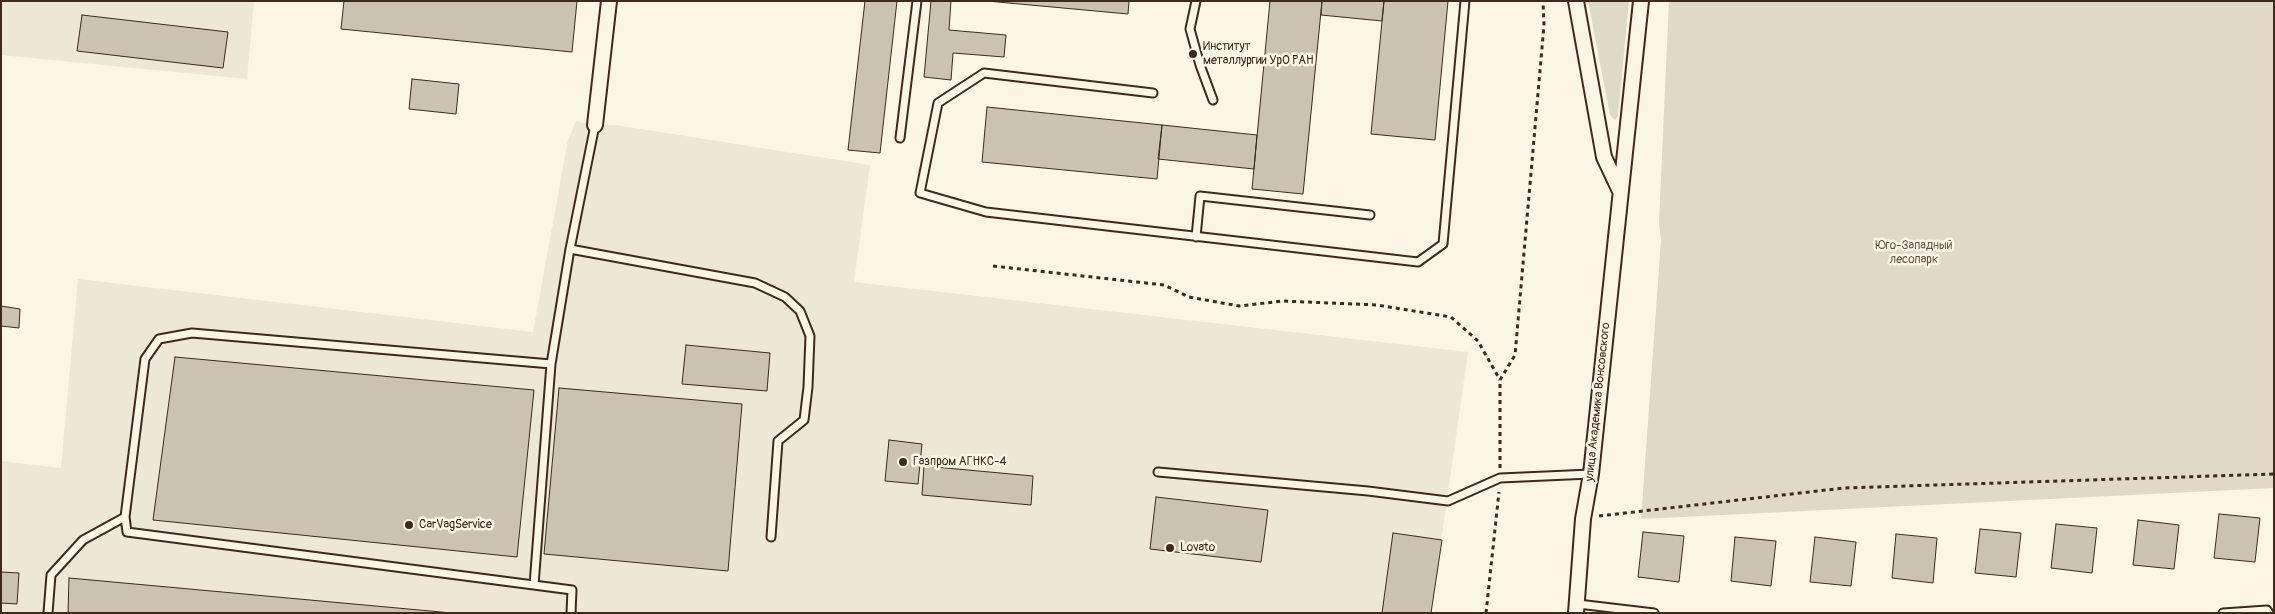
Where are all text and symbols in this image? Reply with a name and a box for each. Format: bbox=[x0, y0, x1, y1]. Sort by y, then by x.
place label: Институт металлургии УрО РАН bbox=[1203, 40, 1314, 68]
marker: Институт металлургии УрО РАН bbox=[1187, 48, 1199, 60]
park label: Юго-Западный лесопарк bbox=[1875, 239, 1953, 267]
street label: улица Академика Вонсовского bbox=[1582, 322, 1614, 482]
place label: Газпром АГНКС-4 bbox=[913, 455, 1006, 469]
marker: Газпром АГНКС-4 bbox=[897, 456, 909, 468]
place label: CarVagService bbox=[419, 518, 492, 532]
marker: CarVagService bbox=[403, 519, 415, 531]
place label: Lovato bbox=[1180, 541, 1215, 555]
marker: Lovato bbox=[1164, 542, 1176, 554]

